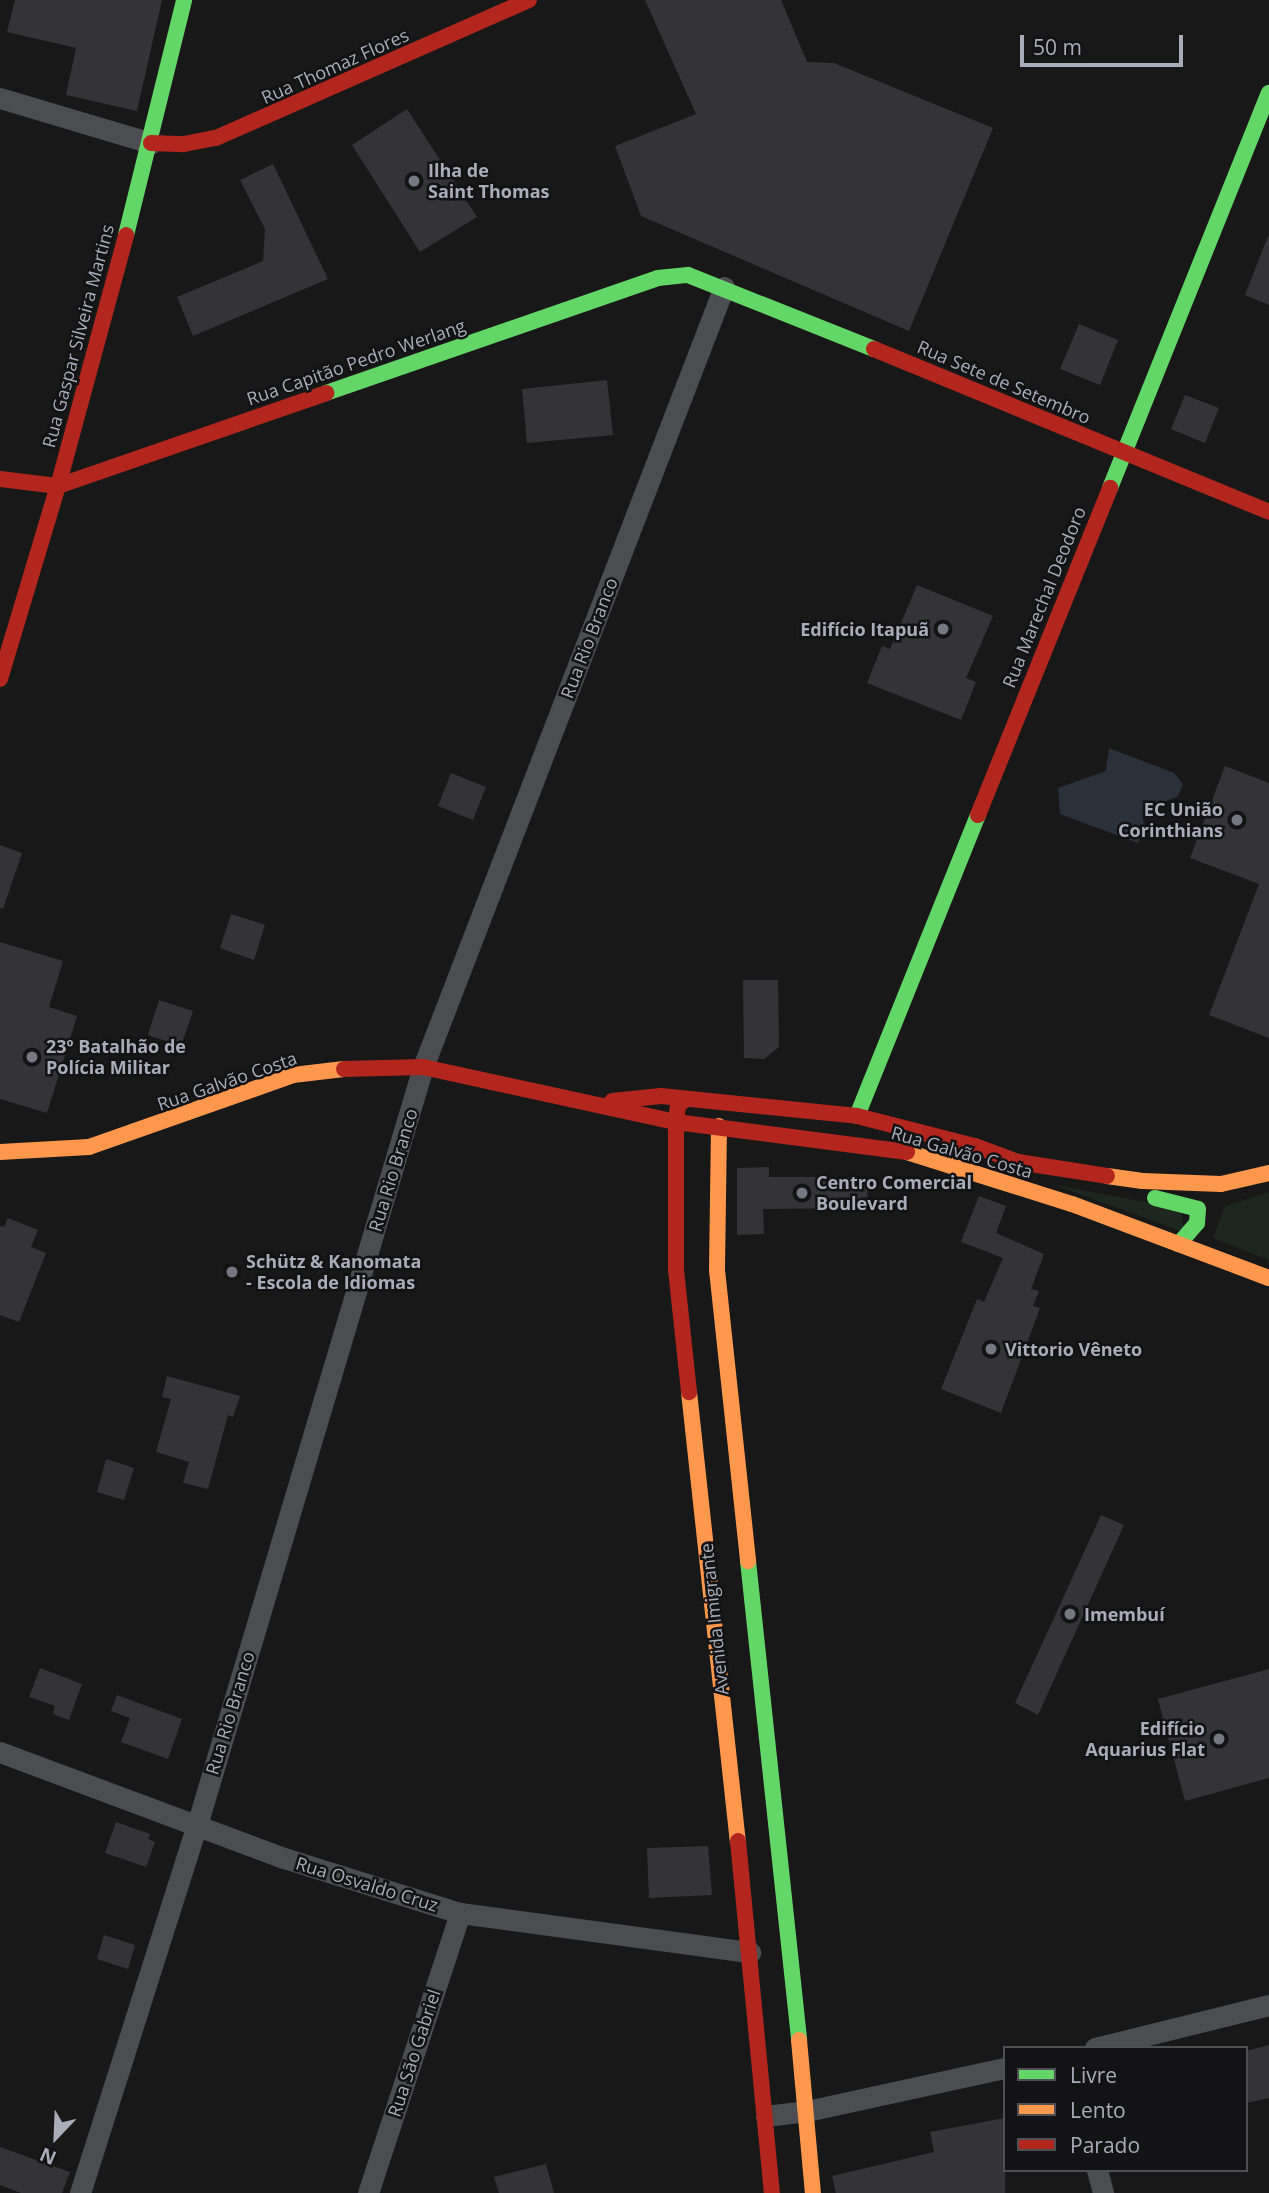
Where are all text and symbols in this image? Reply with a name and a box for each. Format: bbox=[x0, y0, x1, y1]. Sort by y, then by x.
scale bar bbox=[1024, 21, 1187, 65]
street label: Rua Thomaz Flores bbox=[258, 24, 412, 108]
text: 50 m bbox=[1033, 33, 1082, 61]
place label: Ilha de Saint Thomas bbox=[428, 160, 549, 202]
marker: Ilha de Saint Thomas bbox=[406, 173, 422, 189]
street label: Rua Gaspar Silveira Martins bbox=[38, 222, 118, 450]
street label: Rua Capitão Pedro Werlang bbox=[244, 314, 468, 410]
street label: Rua Sete de Setembro bbox=[914, 336, 1094, 428]
street label: Rua Marechal Deodoro bbox=[998, 503, 1090, 691]
street label: Rua Rio Branco bbox=[556, 575, 622, 701]
place label: Edifício Itapuã bbox=[800, 618, 929, 640]
marker: Edifício Itapuã bbox=[935, 621, 951, 637]
place label: EC União Corinthians bbox=[1118, 799, 1223, 842]
marker: EC União Corinthians bbox=[1229, 812, 1245, 828]
place label: 23º Batalhão de Polícia Militar bbox=[46, 1036, 186, 1078]
street label: Rua Galvão Costa bbox=[154, 1047, 300, 1115]
marker: 23º Batalhão de Polícia Militar bbox=[24, 1049, 40, 1065]
street label: Rua Rio Branco bbox=[364, 1106, 422, 1234]
street label: Rua Galvão Costa bbox=[889, 1121, 1035, 1183]
place label: Centro Comercial Boulevard bbox=[816, 1172, 972, 1214]
marker: Centro Comercial Boulevard bbox=[794, 1185, 810, 1201]
place label: Schütz & Kanomata - Escola de Idiomas bbox=[246, 1251, 421, 1294]
marker: Schütz & Kanomata - Escola de Idiomas bbox=[224, 1264, 240, 1280]
place label: Vittorio Vêneto bbox=[1005, 1338, 1142, 1360]
marker: Vittorio Vêneto bbox=[983, 1341, 999, 1357]
street label: Avenida Imigrante bbox=[695, 1542, 733, 1696]
place label: Imembuí bbox=[1084, 1603, 1165, 1625]
marker: Imembuí bbox=[1062, 1606, 1078, 1622]
street label: Rua Rio Branco bbox=[201, 1649, 259, 1777]
place label: Edifício Aquarius Flat bbox=[1085, 1718, 1205, 1760]
marker: Edifício Aquarius Flat bbox=[1211, 1731, 1227, 1747]
street label: Rua Osvaldo Cruz bbox=[293, 1852, 441, 1916]
street label: Rua São Gabriel bbox=[383, 1986, 445, 2120]
legend bbox=[1003, 2046, 1248, 2172]
text: Livre bbox=[1070, 2061, 1117, 2089]
text: Lento bbox=[1070, 2096, 1126, 2124]
north arrow bbox=[21, 2102, 91, 2172]
text: Parado bbox=[1070, 2131, 1140, 2159]
text: N bbox=[36, 2141, 60, 2171]

